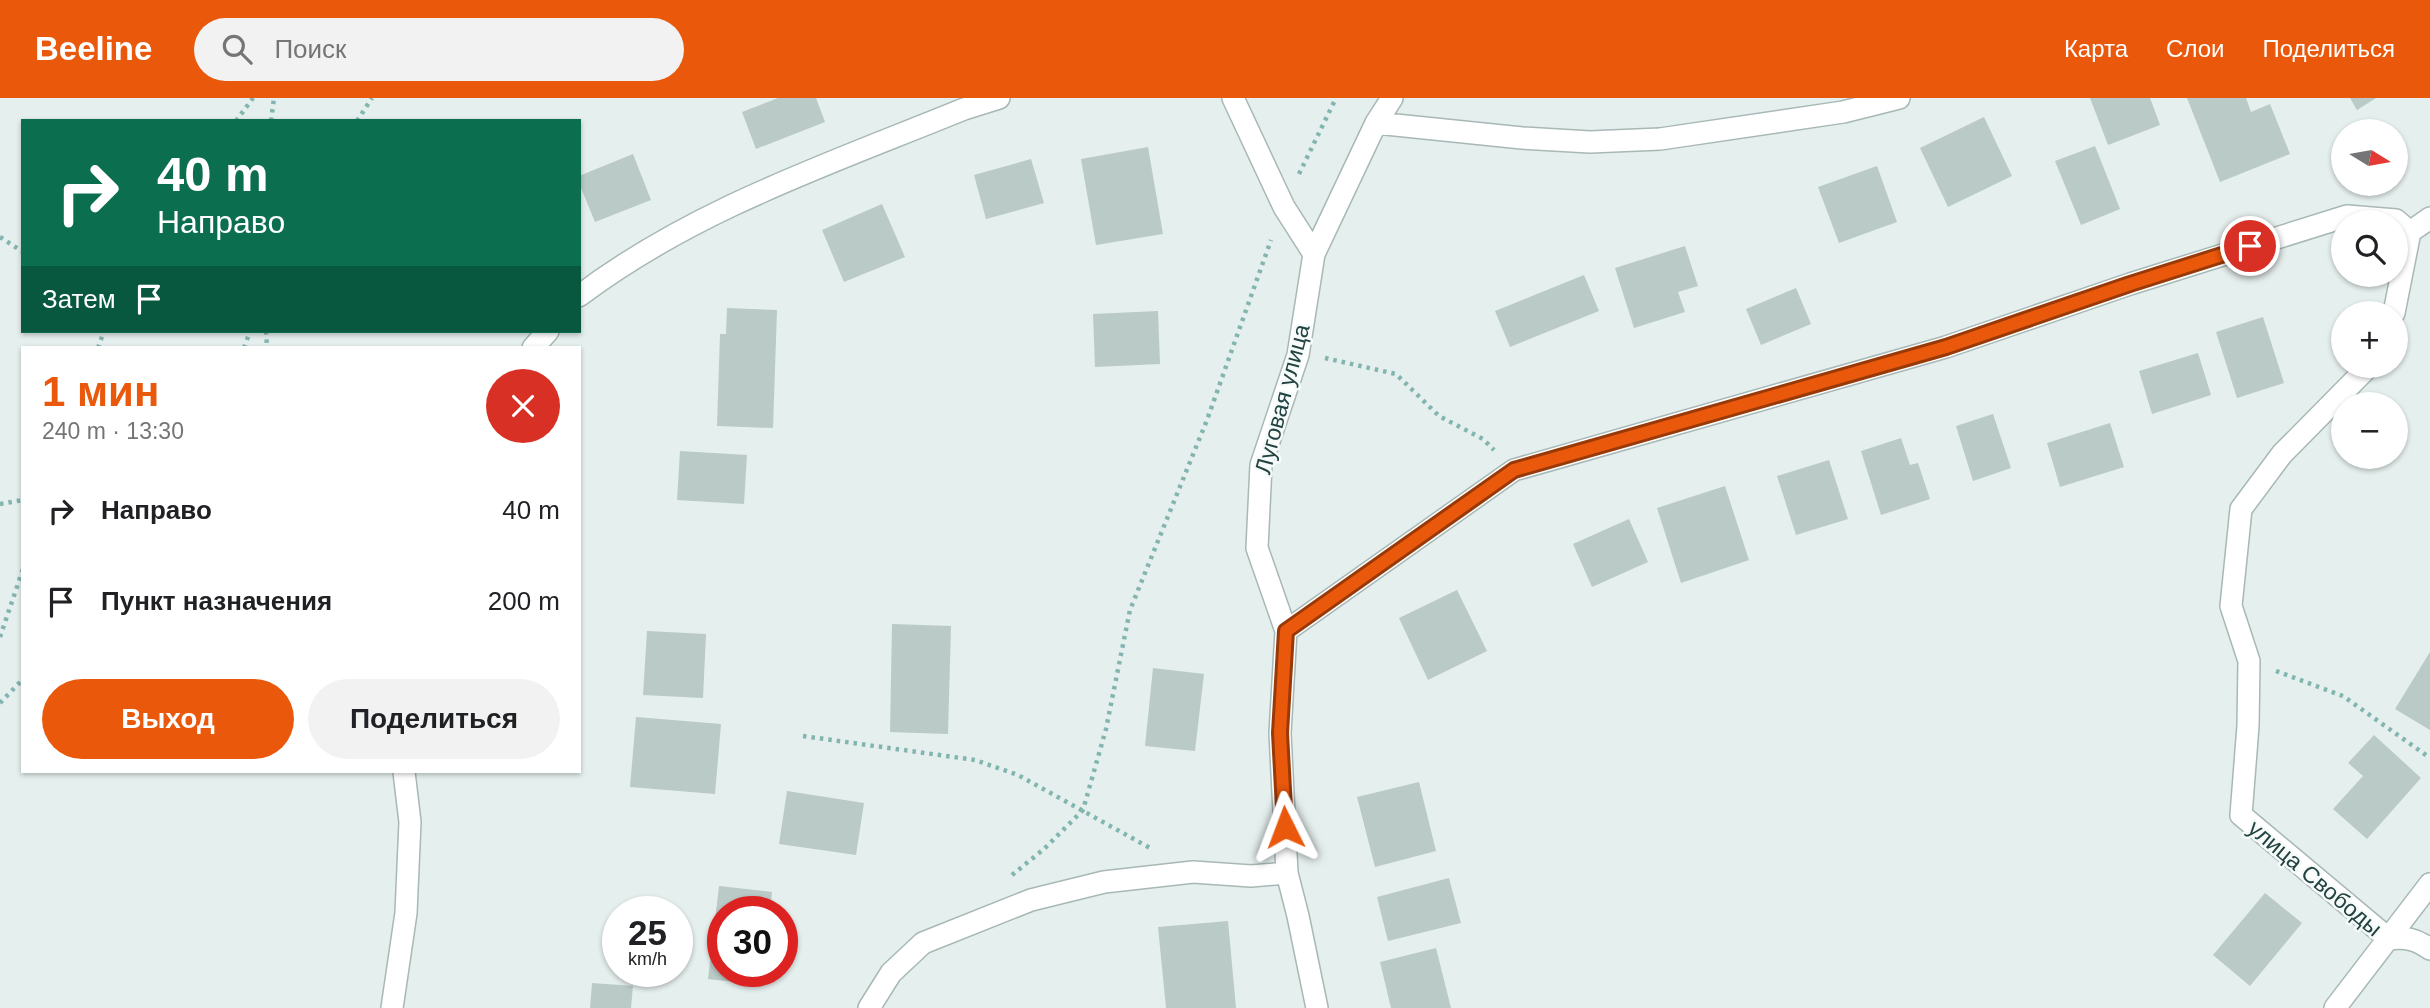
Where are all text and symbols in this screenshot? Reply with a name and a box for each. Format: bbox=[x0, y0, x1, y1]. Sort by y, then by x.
search box bbox=[194, 18, 684, 81]
text: Beeline bbox=[35, 30, 152, 67]
icon: search bbox=[218, 30, 256, 68]
text: Поиск bbox=[274, 34, 346, 64]
text: Карта bbox=[2064, 35, 2128, 62]
text: Слои bbox=[2166, 35, 2224, 62]
text: Поделиться bbox=[2262, 35, 2395, 62]
north arrow bbox=[2331, 119, 2408, 196]
map controls bbox=[2331, 119, 2408, 469]
icon: right bbox=[42, 147, 133, 238]
text: 40 m bbox=[157, 147, 269, 201]
text: Направо bbox=[157, 204, 285, 240]
button: search bbox=[2331, 210, 2408, 287]
pin bbox=[2220, 216, 2280, 276]
icon: arrive bbox=[2231, 227, 2269, 265]
icon: arrive bbox=[130, 280, 168, 318]
text: Затем bbox=[42, 284, 116, 314]
button: + bbox=[2331, 301, 2408, 378]
street label: Луговая улица bbox=[1249, 321, 1315, 477]
text: 1 мин bbox=[42, 368, 159, 415]
button: close bbox=[486, 369, 560, 443]
button: − bbox=[2331, 392, 2408, 469]
text: 240 m · 13:30 bbox=[42, 418, 184, 444]
icon: right bbox=[42, 492, 80, 530]
text: Направо bbox=[101, 495, 212, 525]
text: 40 m bbox=[502, 495, 560, 525]
icon: arrive bbox=[42, 583, 80, 621]
text: Пункт назначения bbox=[101, 586, 332, 616]
text: 200 m bbox=[488, 586, 560, 616]
button: Выход bbox=[42, 679, 294, 759]
button: Поделиться bbox=[308, 679, 560, 759]
position arrow bbox=[1248, 790, 1322, 864]
street label: улица Свободы bbox=[2243, 815, 2387, 941]
speed limit sign: 30 bbox=[707, 896, 798, 987]
text: 25 bbox=[628, 913, 667, 952]
text: km/h bbox=[628, 949, 667, 969]

